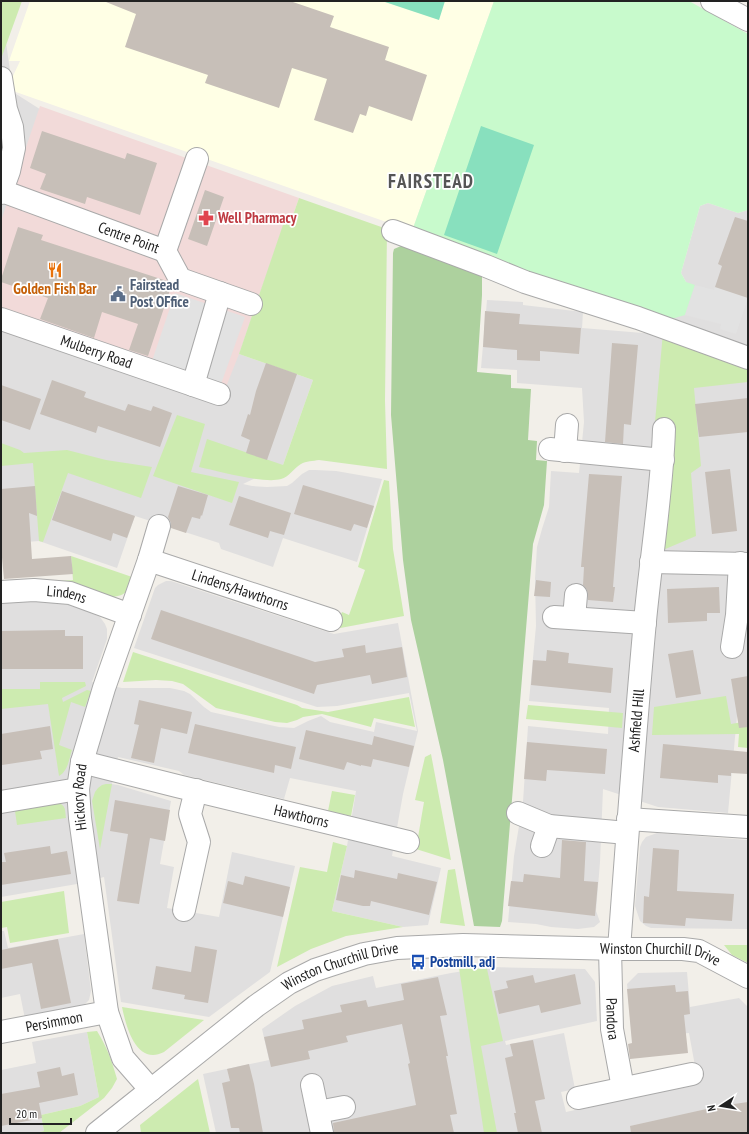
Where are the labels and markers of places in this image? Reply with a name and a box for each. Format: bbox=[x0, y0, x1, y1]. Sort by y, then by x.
place label: Well Pharmacy bbox=[217, 208, 298, 227]
pharmacy icon: Well Pharmacy bbox=[197, 209, 215, 227]
restaurant icon: Golden Fish Bar bbox=[46, 261, 64, 279]
place label: Fairstead Post OFfice bbox=[130, 275, 189, 311]
place label: Golden Fish Bar bbox=[13, 279, 97, 298]
public building icon: Fairstead Post OFfice bbox=[109, 285, 127, 303]
place label: Postmill, adj bbox=[430, 952, 495, 971]
bus stop icon: Postmill, adj bbox=[409, 953, 427, 971]

